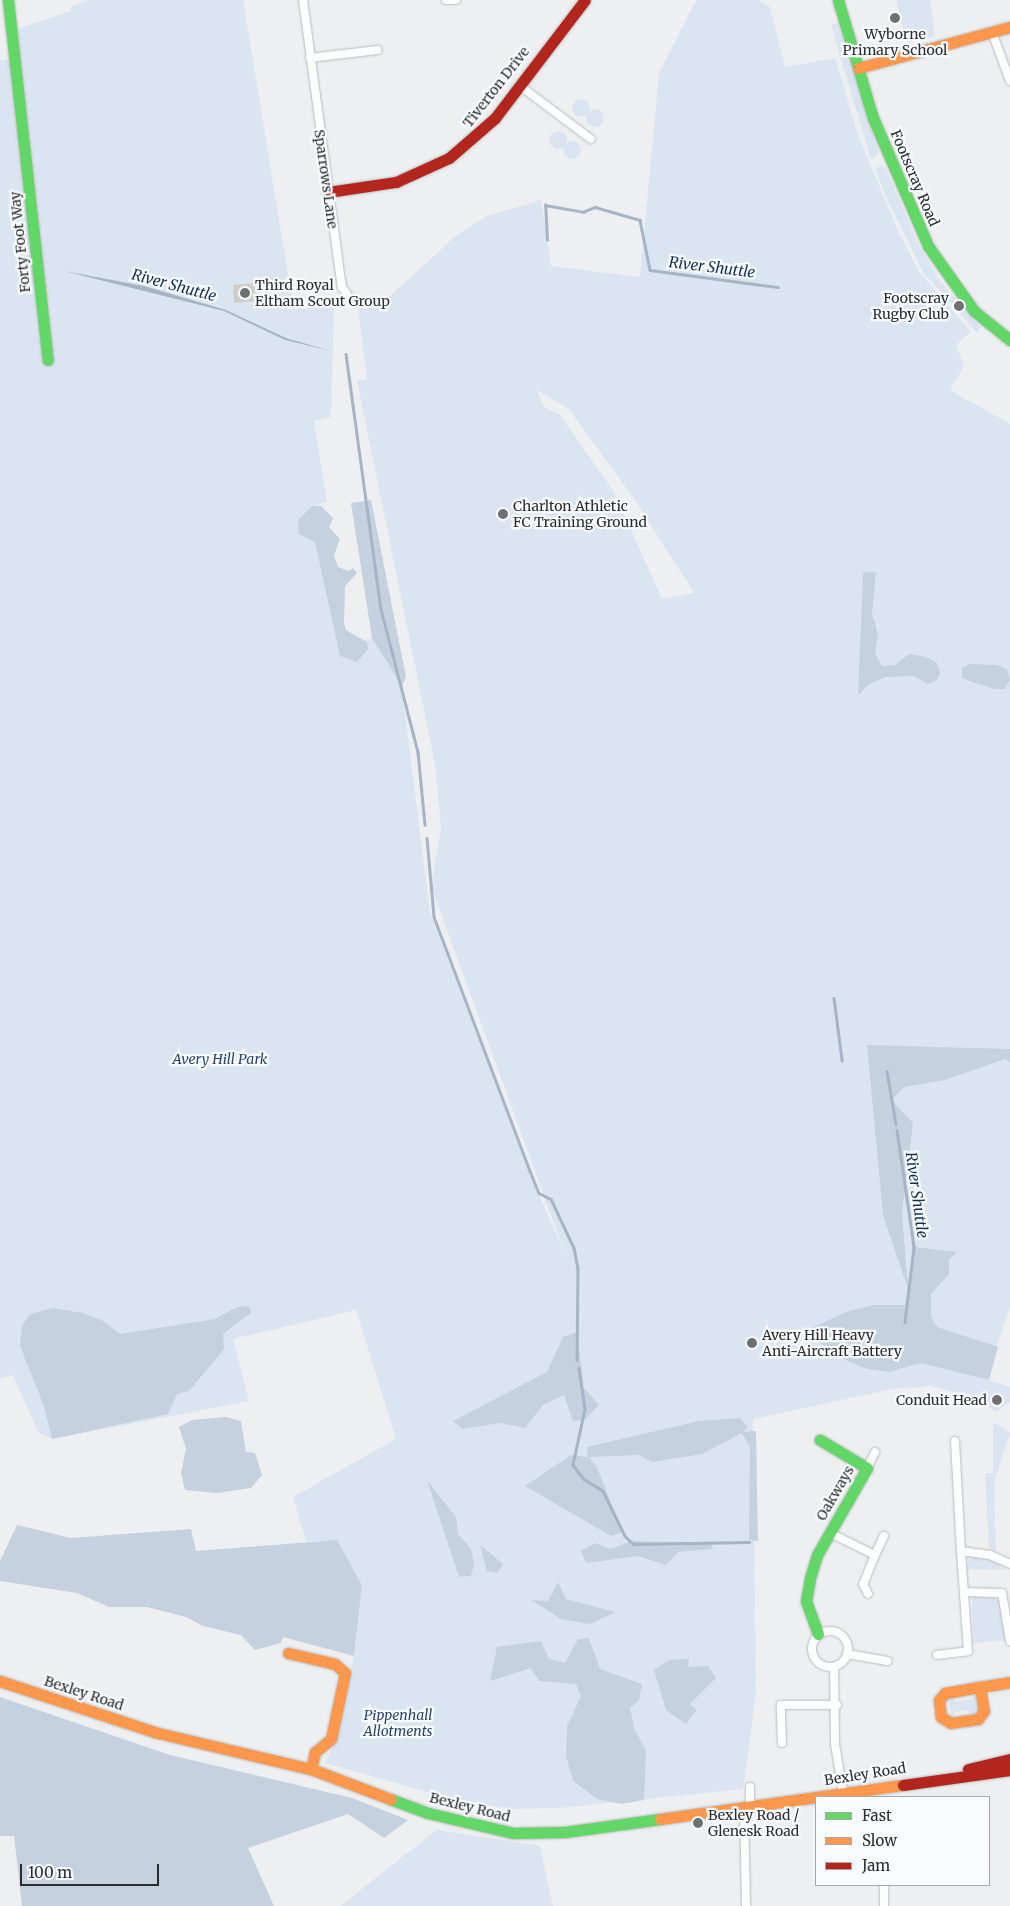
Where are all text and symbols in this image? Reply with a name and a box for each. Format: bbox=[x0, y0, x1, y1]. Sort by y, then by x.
marker: Wyborne Primary School bbox=[889, 12, 901, 24]
place label: Wyborne Primary School bbox=[843, 26, 947, 58]
street label: Tiverton Drive bbox=[459, 43, 533, 131]
street label: Footscray Road bbox=[887, 127, 943, 229]
street label: Sparrows Lane bbox=[311, 128, 341, 230]
street label: Forty Foot Way bbox=[6, 191, 34, 293]
water label: River Shuttle bbox=[668, 253, 756, 281]
water label: River Shuttle bbox=[130, 265, 218, 305]
place label: Third Royal Eltham Scout Group bbox=[255, 277, 390, 310]
marker: Third Royal Eltham Scout Group bbox=[239, 287, 251, 299]
place label: Footscray Rugby Club bbox=[872, 290, 949, 322]
marker: Footscray Rugby Club bbox=[953, 300, 965, 312]
place label: Charlton Athletic FC Training Ground bbox=[513, 498, 647, 530]
marker: Charlton Athletic FC Training Ground bbox=[497, 508, 509, 520]
park label: Avery Hill Park bbox=[173, 1051, 267, 1067]
water label: River Shuttle bbox=[902, 1151, 932, 1239]
place label: Avery Hill Heavy Anti-Aircraft Battery bbox=[762, 1327, 902, 1360]
marker: Avery Hill Heavy Anti-Aircraft Battery bbox=[746, 1337, 758, 1349]
place label: Conduit Head bbox=[896, 1392, 987, 1408]
marker: Conduit Head bbox=[991, 1394, 1003, 1406]
street label: Oakways bbox=[813, 1463, 857, 1523]
street label: Bexley Road bbox=[42, 1672, 126, 1714]
park label: Pippenhall Allotments bbox=[364, 1707, 432, 1740]
street label: Bexley Road bbox=[823, 1759, 907, 1789]
street label: Bexley Road bbox=[428, 1789, 512, 1825]
legend bbox=[815, 1796, 990, 1886]
text: Fast bbox=[862, 1806, 892, 1825]
place label: Bexley Road / Glenesk Road bbox=[708, 1807, 799, 1840]
marker: Bexley Road / Glenesk Road bbox=[692, 1817, 704, 1829]
text: Slow bbox=[862, 1831, 897, 1850]
scale bar bbox=[22, 1854, 161, 1886]
text: Jam bbox=[862, 1856, 890, 1875]
text: 100 m bbox=[28, 1863, 72, 1882]

